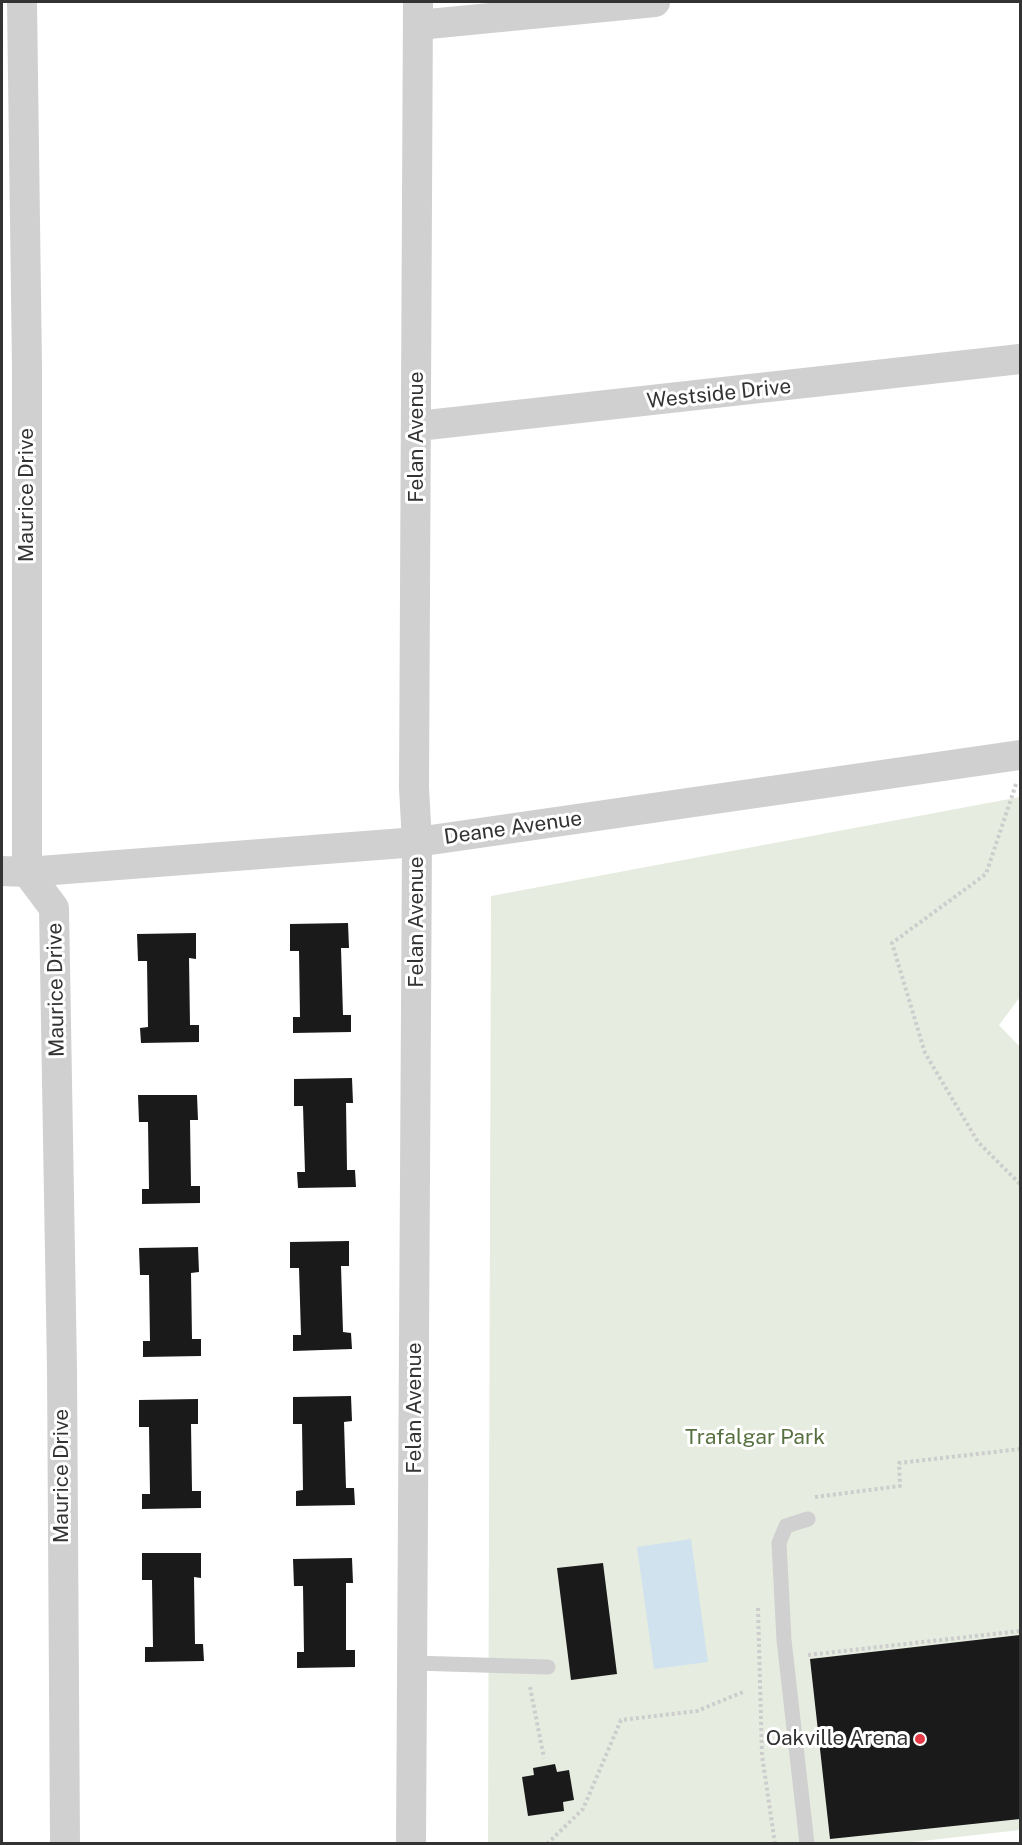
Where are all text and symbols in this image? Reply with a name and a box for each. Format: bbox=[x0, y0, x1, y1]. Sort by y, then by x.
street label: Felan Avenue bbox=[404, 371, 430, 503]
street label: Westside Drive bbox=[646, 374, 792, 414]
street label: Maurice Drive bbox=[14, 428, 40, 562]
street label: Deane Avenue bbox=[442, 806, 584, 850]
street label: Felan Avenue bbox=[404, 856, 430, 988]
street label: Maurice Drive bbox=[42, 923, 70, 1057]
street label: Felan Avenue bbox=[402, 1342, 428, 1474]
street label: Maurice Drive bbox=[49, 1409, 75, 1543]
park label: Trafalgar Park bbox=[685, 1425, 825, 1451]
place label: Oakville Arena bbox=[766, 1726, 908, 1752]
marker: Oakville Arena bbox=[913, 1732, 927, 1746]

